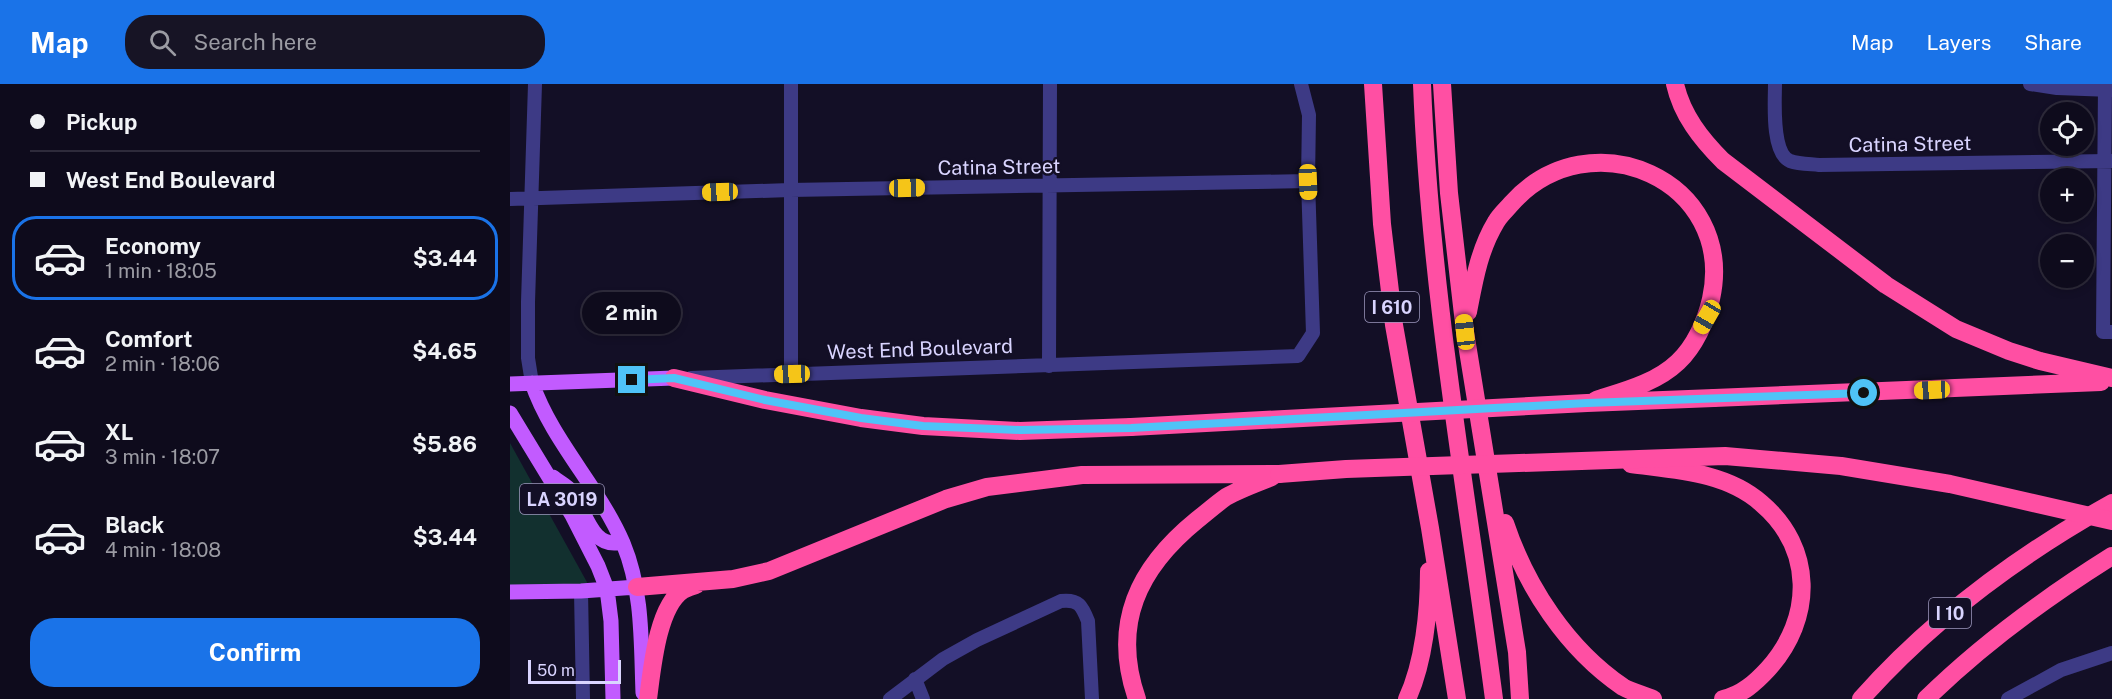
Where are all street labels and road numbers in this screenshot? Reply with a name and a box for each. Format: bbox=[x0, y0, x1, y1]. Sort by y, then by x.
street label: Catina Street bbox=[1848, 131, 1972, 157]
street label: Catina Street bbox=[937, 154, 1061, 180]
road number: I 610 bbox=[1365, 292, 1419, 322]
street label: West End Boulevard bbox=[827, 334, 1013, 364]
road number: LA 3019 bbox=[520, 484, 604, 514]
road number: I 10 bbox=[1929, 598, 1971, 628]

